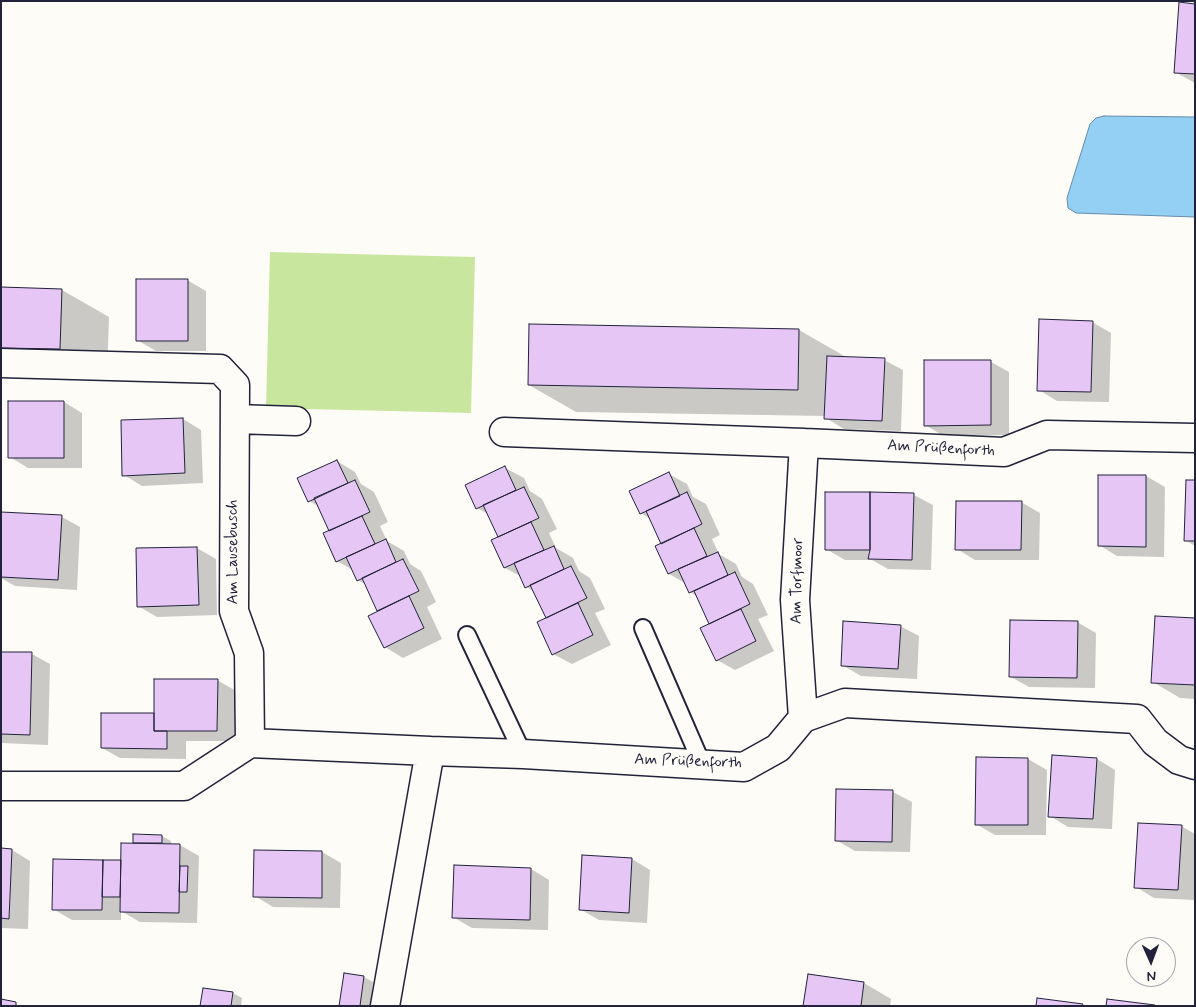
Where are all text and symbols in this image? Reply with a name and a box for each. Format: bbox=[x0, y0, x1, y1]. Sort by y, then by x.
street label: Am Prüßenforth bbox=[887, 437, 995, 461]
street label: Am Lausebusch bbox=[224, 500, 244, 604]
street label: Am Torfmoor bbox=[788, 538, 808, 624]
street label: Am Prüßenforth bbox=[634, 751, 742, 773]
north arrow bbox=[1126, 937, 1176, 987]
text: N bbox=[1147, 967, 1156, 985]

